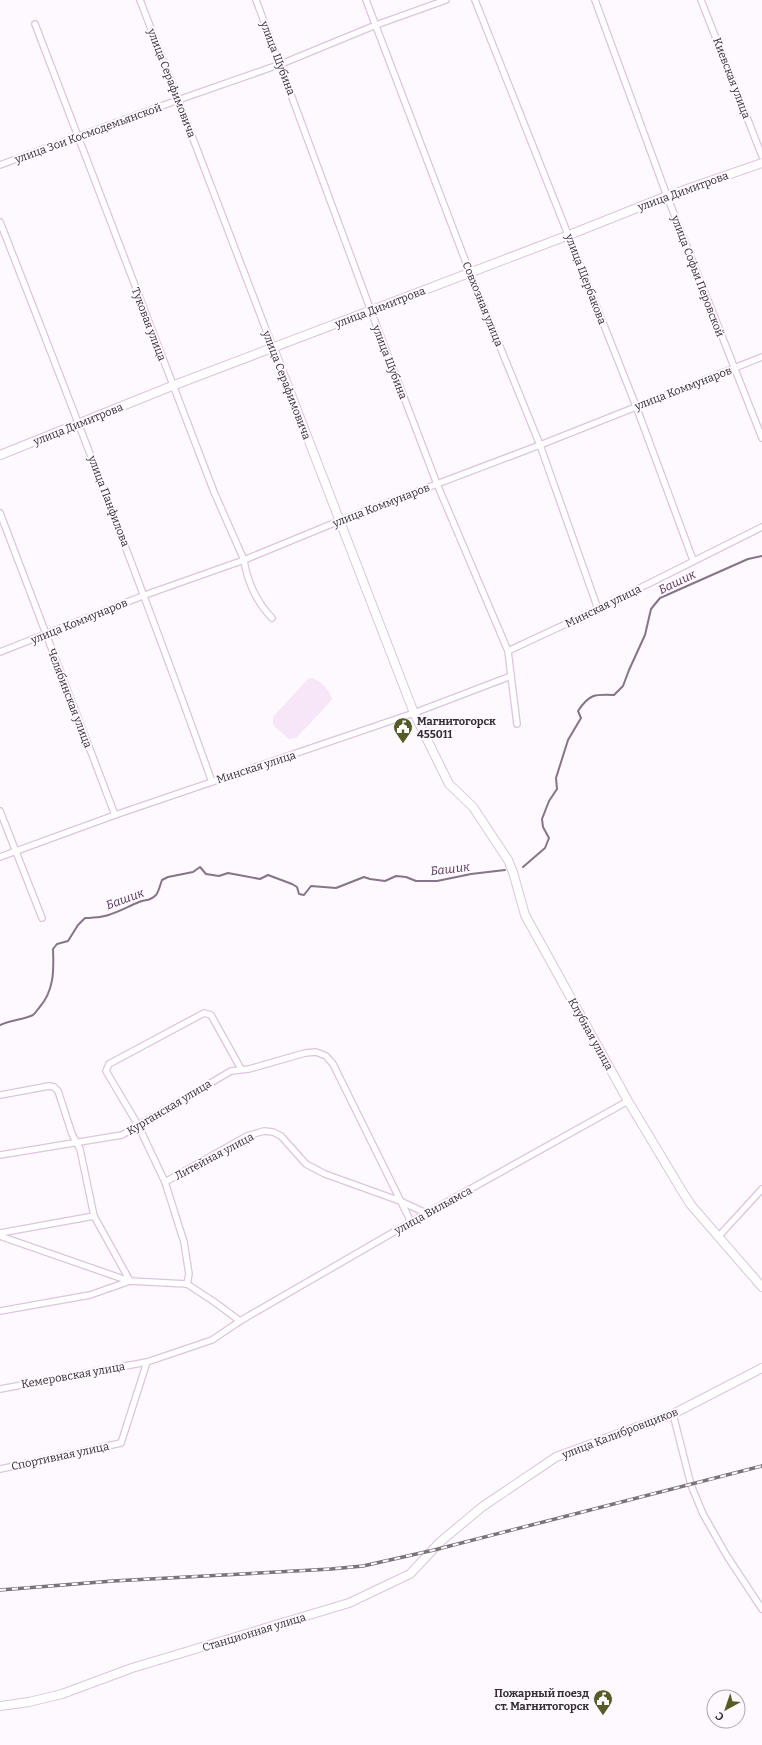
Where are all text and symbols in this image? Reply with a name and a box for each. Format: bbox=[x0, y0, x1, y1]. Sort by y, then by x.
street label: улица Шубина bbox=[257, 18, 298, 97]
street label: улица Серафимовича bbox=[144, 26, 198, 139]
street label: Киевская улица bbox=[710, 36, 753, 120]
street label: улица Зои Космодемьянской bbox=[12, 101, 163, 166]
street label: улица Димитрова bbox=[635, 169, 730, 214]
street label: улица Софьи Перовской bbox=[668, 213, 727, 339]
street label: улица Щербакова bbox=[562, 231, 609, 326]
street label: Совхозная улица bbox=[460, 260, 505, 349]
street label: улица Димитрова bbox=[332, 284, 427, 331]
street label: Туковая улица bbox=[129, 286, 168, 363]
street label: улица Шубина bbox=[369, 322, 410, 401]
street label: улица Серафимовича bbox=[259, 328, 313, 441]
street label: улица Коммунаров bbox=[632, 364, 734, 413]
street label: улица Димитрова bbox=[31, 401, 125, 449]
street label: улица Панфилова bbox=[85, 453, 132, 549]
street label: улица Коммунаров bbox=[330, 481, 432, 530]
water label: Башик bbox=[656, 567, 698, 597]
street label: Минская улица bbox=[563, 582, 643, 630]
street label: улица Коммунаров bbox=[28, 596, 129, 647]
street label: Челябинская улица bbox=[45, 647, 94, 750]
place label: Магнитогорск 455011 bbox=[417, 715, 496, 741]
public building icon: Магнитогорск 455011 bbox=[392, 716, 414, 744]
street label: Минская улица bbox=[215, 749, 298, 786]
water label: Башик bbox=[430, 860, 471, 878]
water label: Башик bbox=[104, 886, 146, 912]
street label: Клубная улица bbox=[565, 996, 616, 1073]
street label: Курганская улица bbox=[125, 1077, 214, 1138]
street label: Литейная улица bbox=[172, 1130, 256, 1183]
street label: улица Вильямса bbox=[391, 1184, 474, 1238]
street label: Кемеровская улица bbox=[20, 1360, 126, 1391]
street label: улица Калибровщиков bbox=[559, 1405, 680, 1462]
street label: Спортивная улица bbox=[10, 1440, 110, 1473]
street label: Станционная улица bbox=[201, 1611, 307, 1654]
place label: Пожарный поезд ст. Магнитогорск bbox=[494, 1687, 589, 1713]
public building icon: Пожарный поезд ст. Магнитогорск bbox=[592, 1688, 614, 1716]
north arrow bbox=[706, 1689, 746, 1729]
text: С bbox=[713, 1709, 727, 1723]

